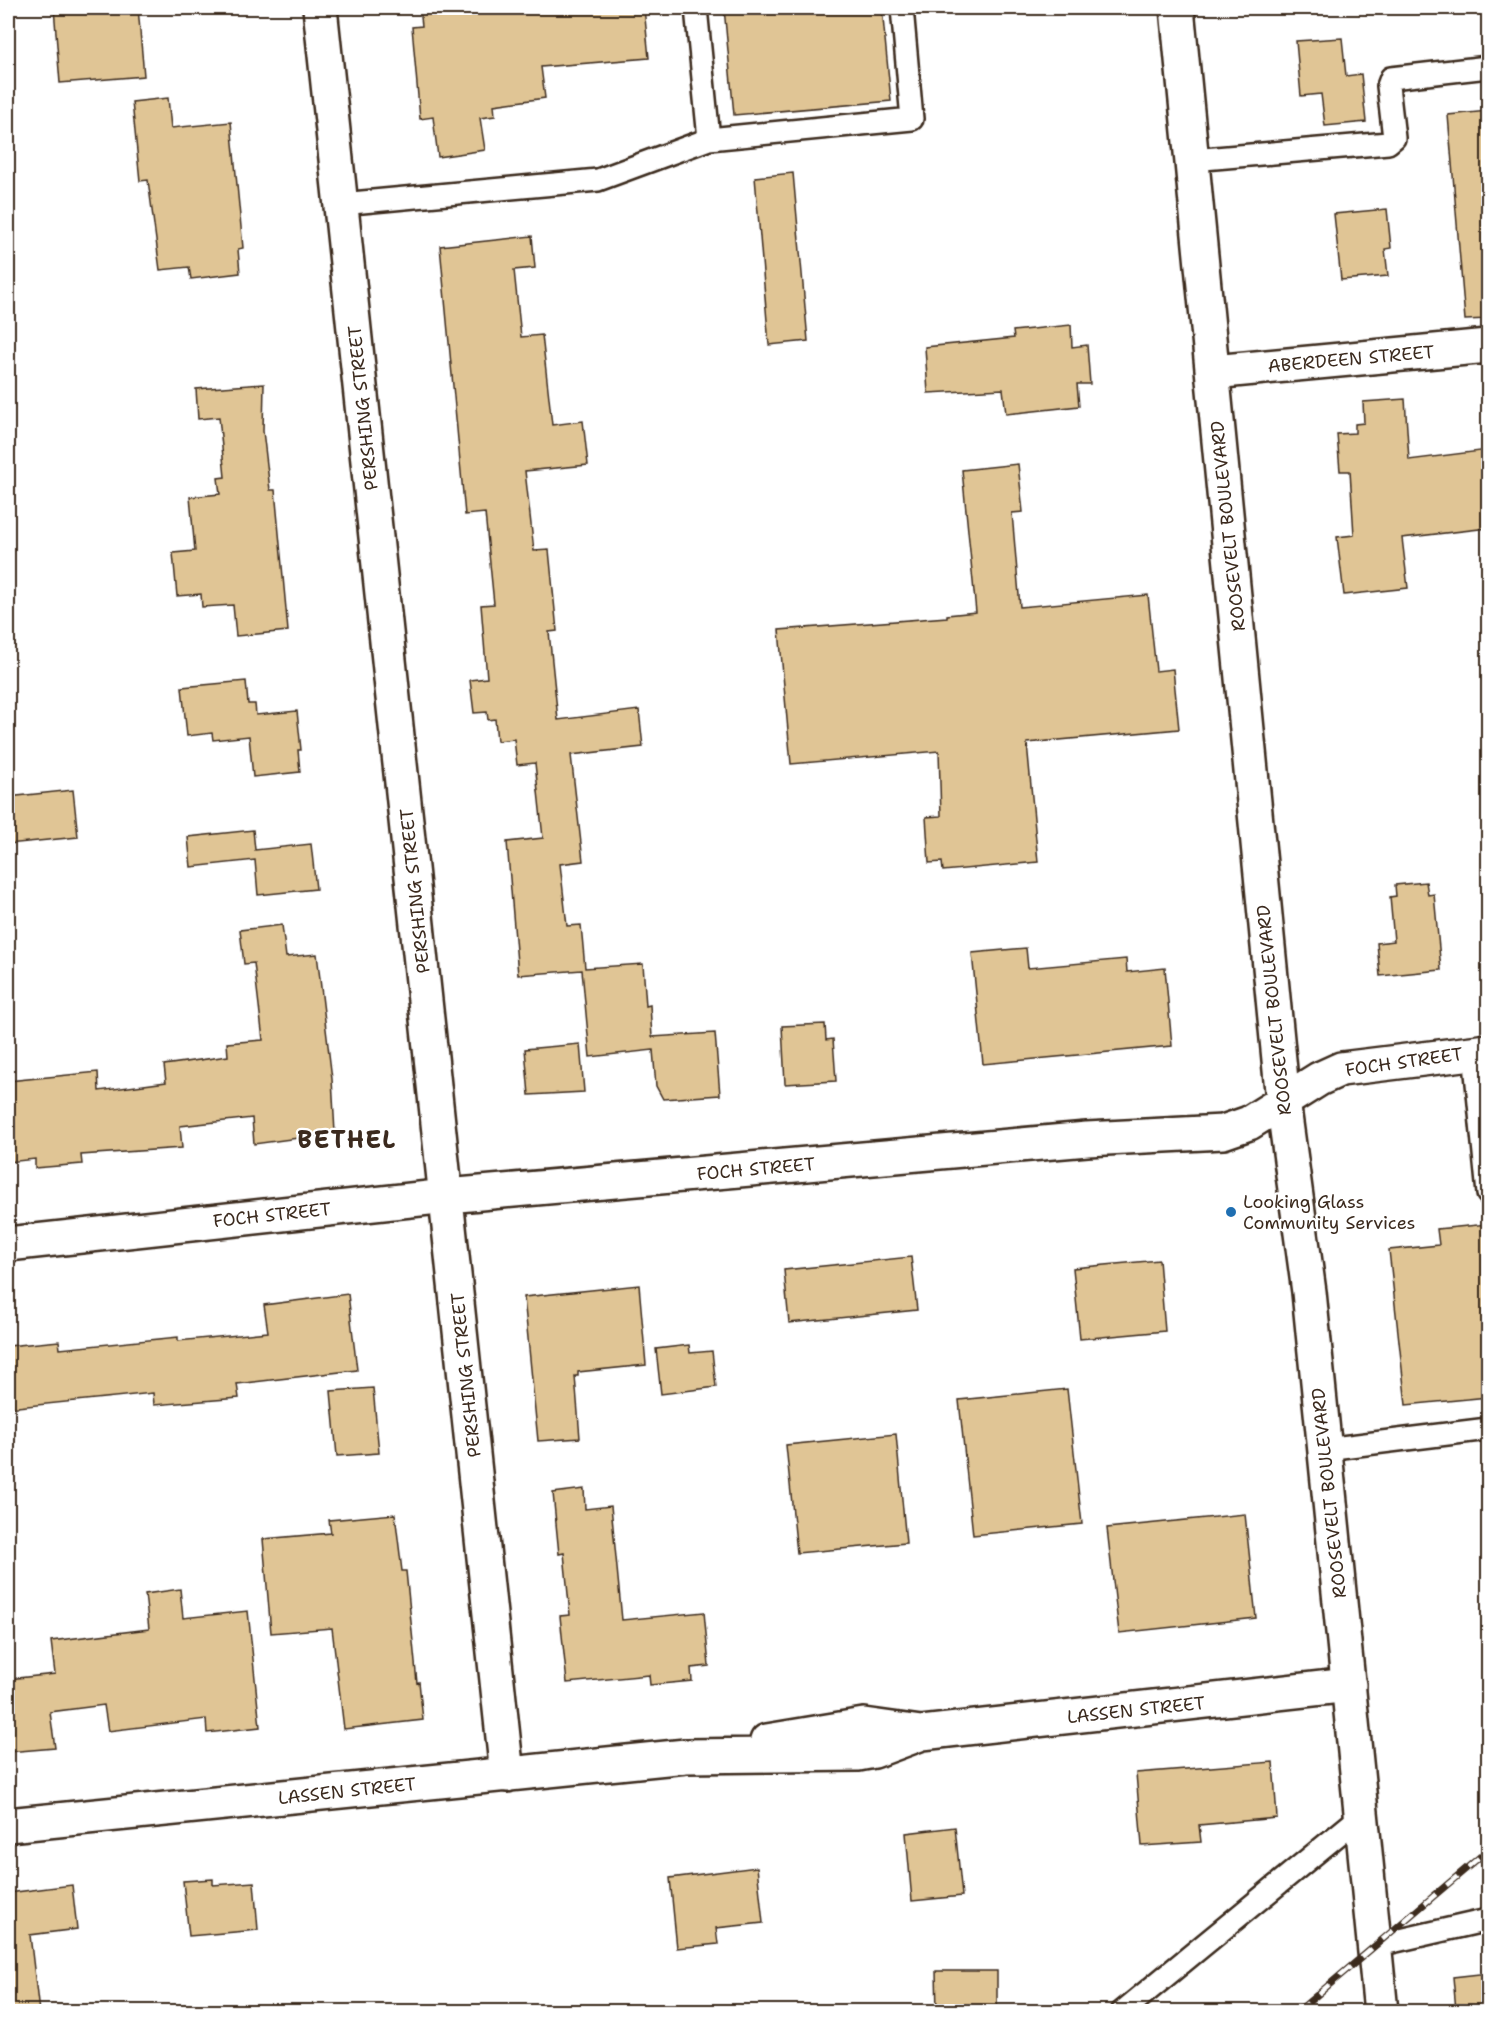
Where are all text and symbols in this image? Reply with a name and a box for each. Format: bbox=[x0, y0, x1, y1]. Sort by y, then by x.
street label: PERSHING STREET bbox=[342, 324, 384, 492]
street label: ABERDEEN STREET bbox=[1267, 340, 1435, 378]
street label: ROOSEVELT BOULEVARD bbox=[1205, 419, 1251, 632]
street label: PERSHING STREET bbox=[394, 807, 436, 975]
street label: ROOSEVELT BOULEVARD bbox=[1251, 903, 1297, 1116]
street label: FOCH STREET bbox=[1344, 1042, 1464, 1082]
district label: BETHEL bbox=[297, 1124, 397, 1156]
street label: FOCH STREET bbox=[696, 1152, 816, 1186]
place label: Looking Glass Community Services bbox=[1243, 1190, 1415, 1235]
street label: FOCH STREET bbox=[212, 1197, 332, 1233]
marker: Looking Glass Community Services bbox=[1224, 1205, 1238, 1219]
street label: PERSHING STREET bbox=[445, 1291, 487, 1459]
street label: ROOSEVELT BOULEVARD bbox=[1306, 1386, 1352, 1599]
street label: LASSEN STREET bbox=[1066, 1691, 1206, 1729]
street label: LASSEN STREET bbox=[277, 1772, 417, 1810]

